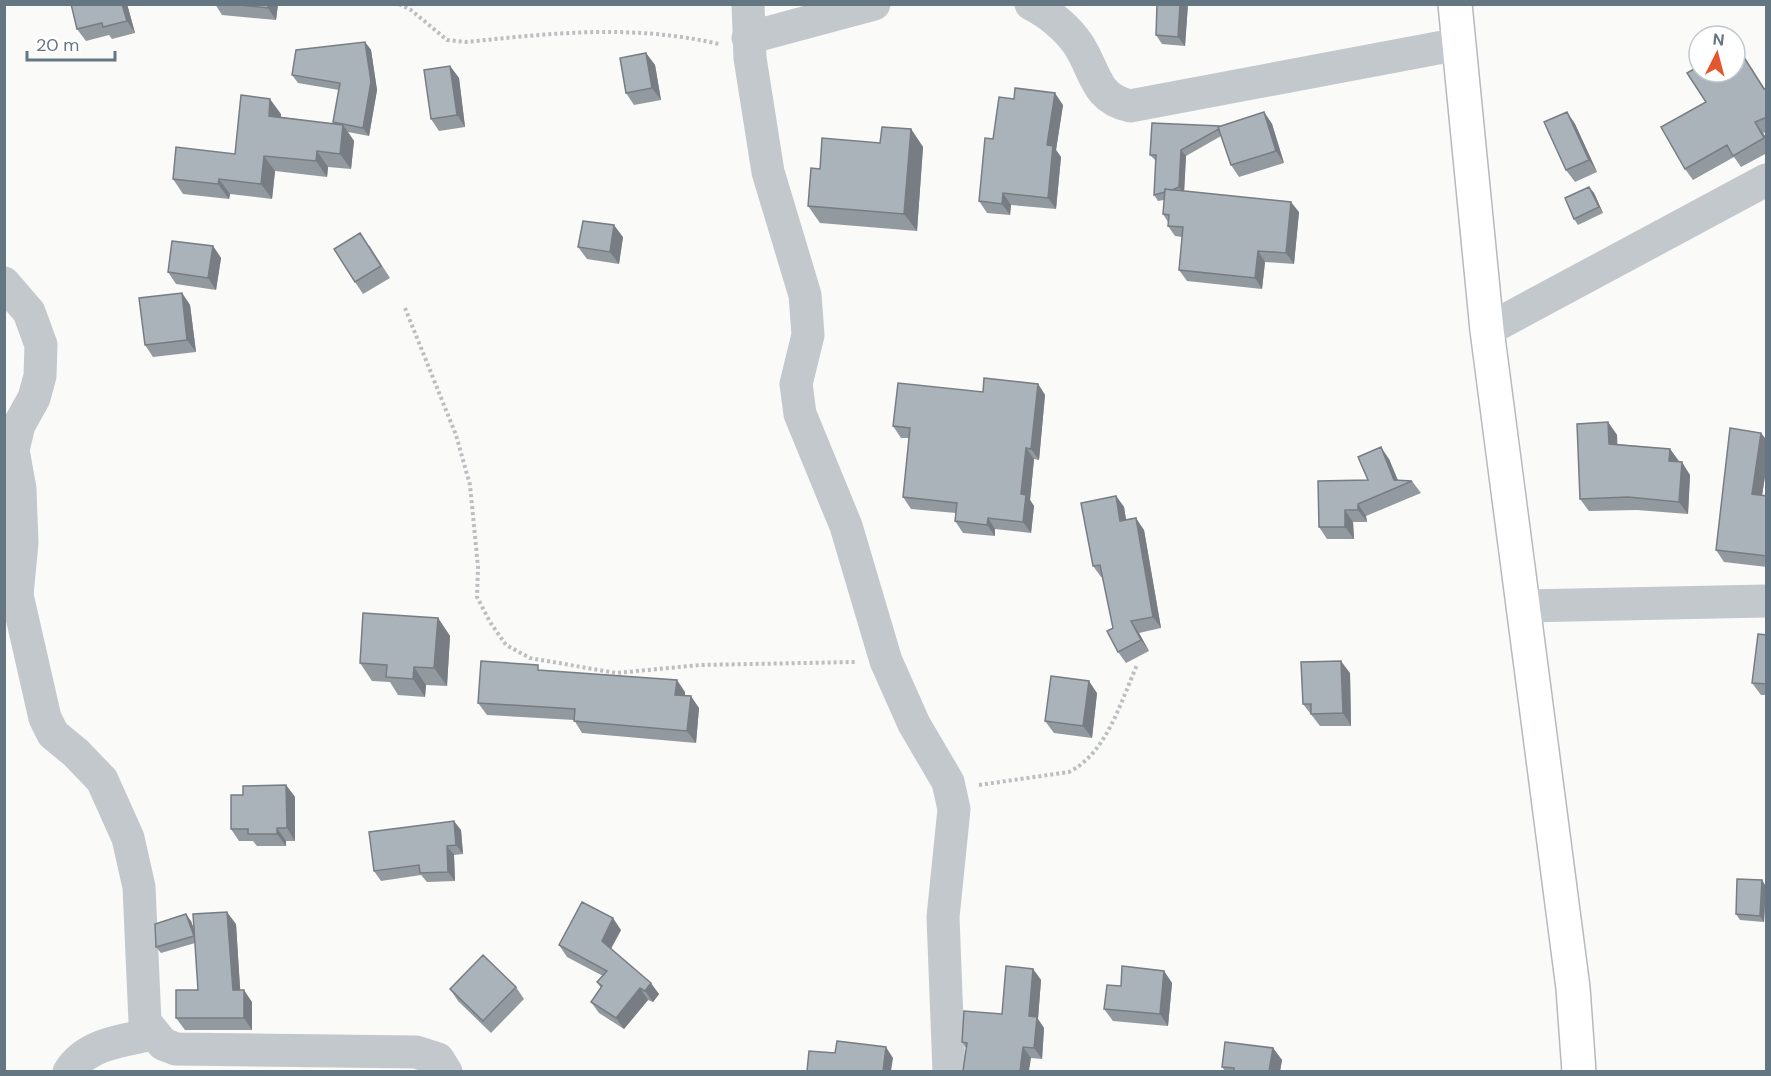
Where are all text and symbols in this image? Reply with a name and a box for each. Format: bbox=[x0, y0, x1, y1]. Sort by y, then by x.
scale bar bbox=[27, 24, 116, 62]
north arrow bbox=[1687, 24, 1747, 84]
text: N bbox=[1712, 29, 1725, 51]
text: 20 m bbox=[36, 33, 79, 57]

